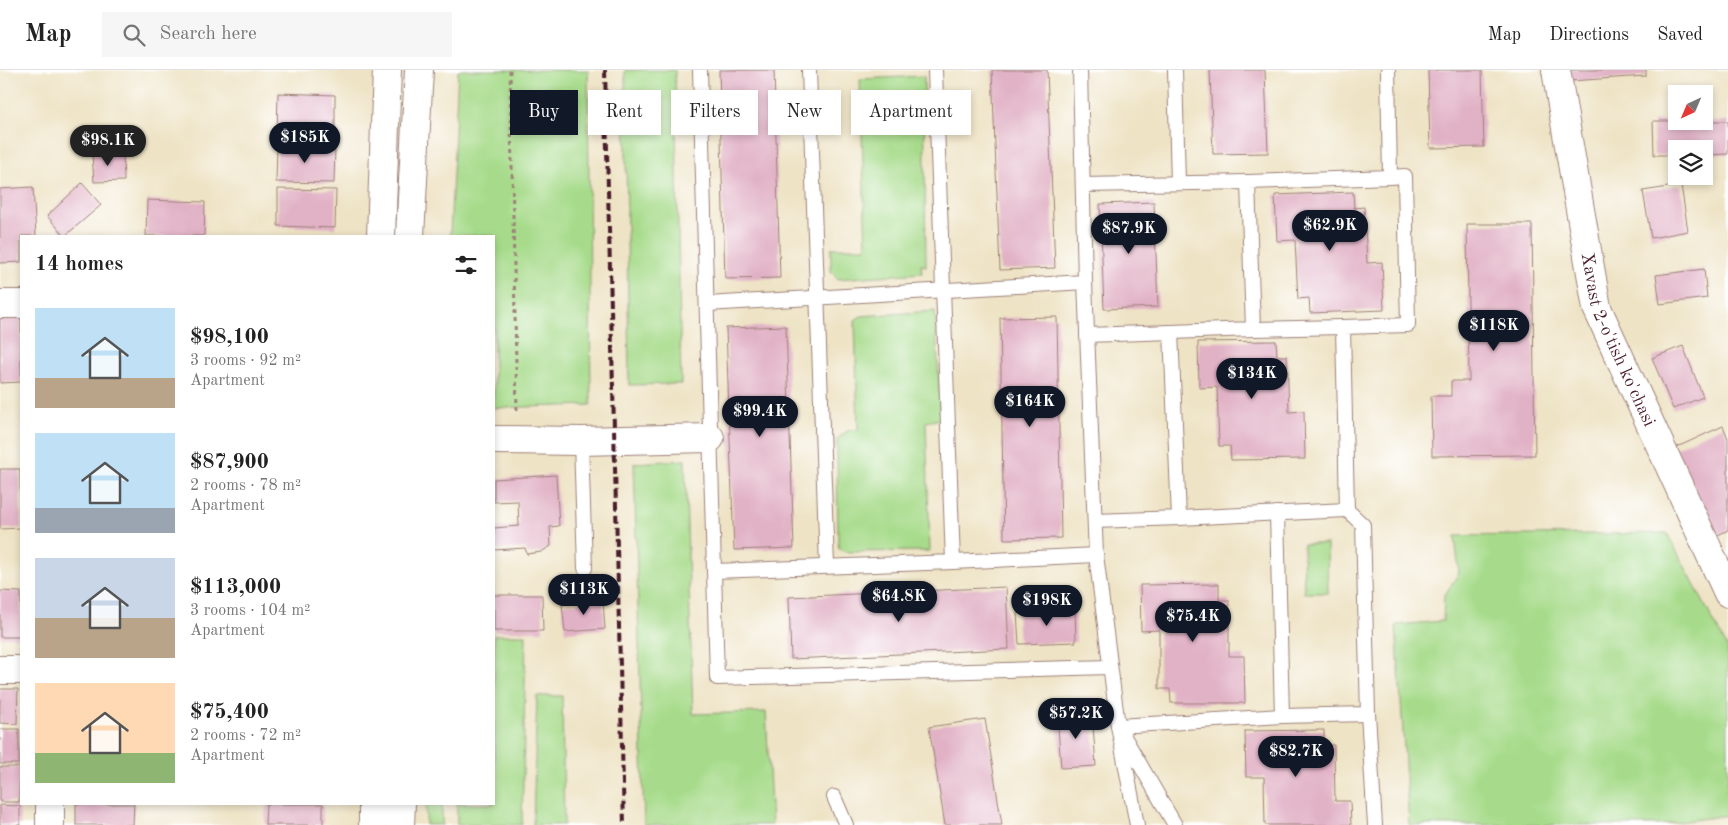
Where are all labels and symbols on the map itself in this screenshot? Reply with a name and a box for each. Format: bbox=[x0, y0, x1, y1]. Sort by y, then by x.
north arrow bbox=[1668, 85, 1712, 130]
pin: $185K bbox=[270, 122, 340, 164]
pin: $98.1K bbox=[67, 124, 149, 167]
pin: $62.9K bbox=[1289, 210, 1371, 252]
pin: $87.9K bbox=[1088, 212, 1170, 255]
street label: Xavast 2-o'tish ko'chasi bbox=[1578, 251, 1658, 429]
pin: $118K bbox=[1459, 310, 1529, 352]
pin: $134K bbox=[1217, 358, 1287, 400]
pin: $164K bbox=[995, 386, 1065, 428]
pin: $99.4K bbox=[719, 396, 801, 438]
pin: $113K bbox=[549, 574, 619, 616]
pin: $64.8K bbox=[858, 580, 940, 623]
pin: $198K bbox=[1012, 584, 1082, 627]
pin: $75.4K bbox=[1152, 600, 1234, 643]
pin: $57.2K bbox=[1035, 698, 1117, 740]
pin: $82.7K bbox=[1255, 736, 1337, 778]

